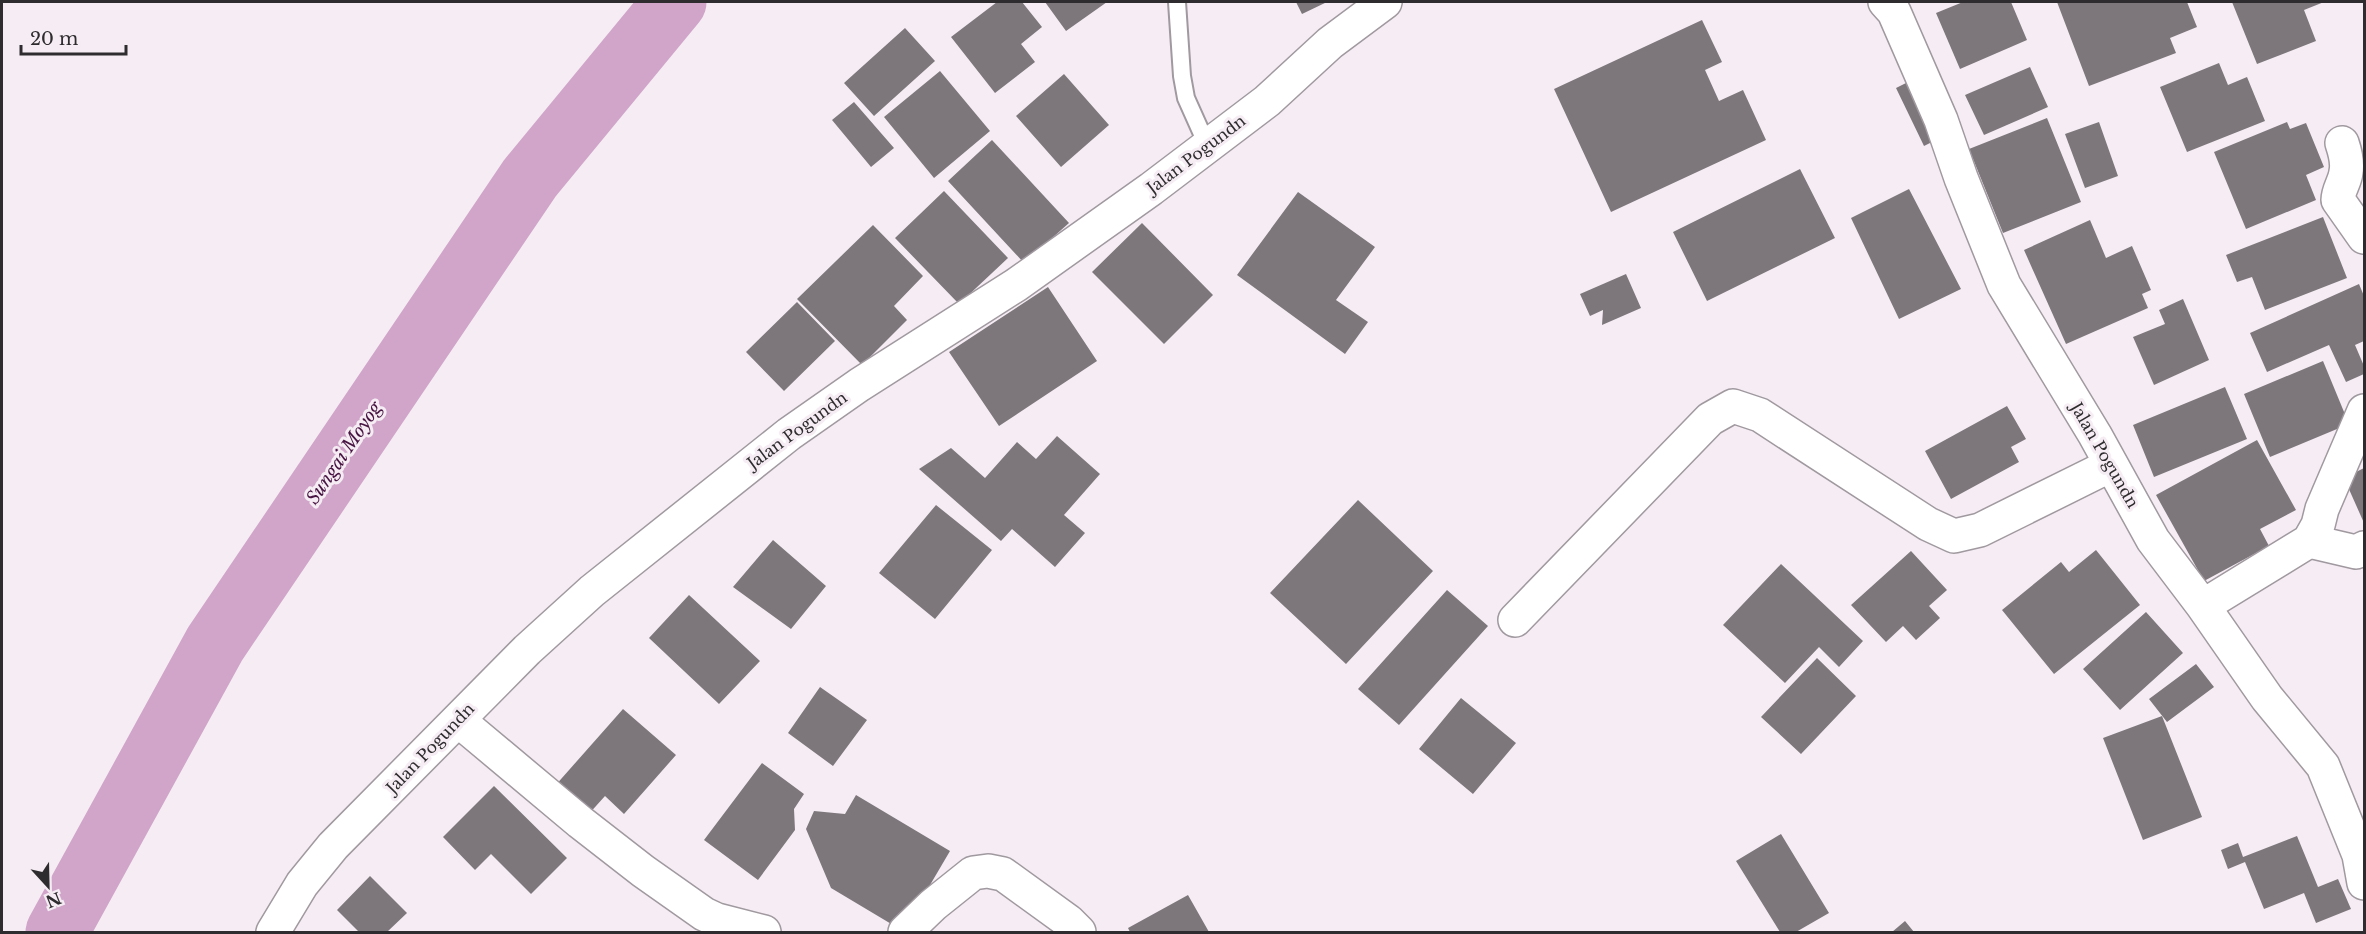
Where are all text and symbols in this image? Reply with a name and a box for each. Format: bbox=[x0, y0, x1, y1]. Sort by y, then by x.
scale bar bbox=[21, 18, 126, 56]
text: 20 m bbox=[30, 28, 78, 50]
street label: Jalan Pogundn bbox=[1141, 110, 1249, 199]
street label: Jalan Pogundn bbox=[742, 387, 851, 474]
water label: Sungai Moyog bbox=[302, 397, 387, 508]
street label: Jalan Pogundn bbox=[2066, 397, 2143, 511]
street label: Jalan Pogundn bbox=[380, 698, 478, 799]
north arrow bbox=[18, 856, 78, 916]
text: N bbox=[43, 888, 64, 912]

